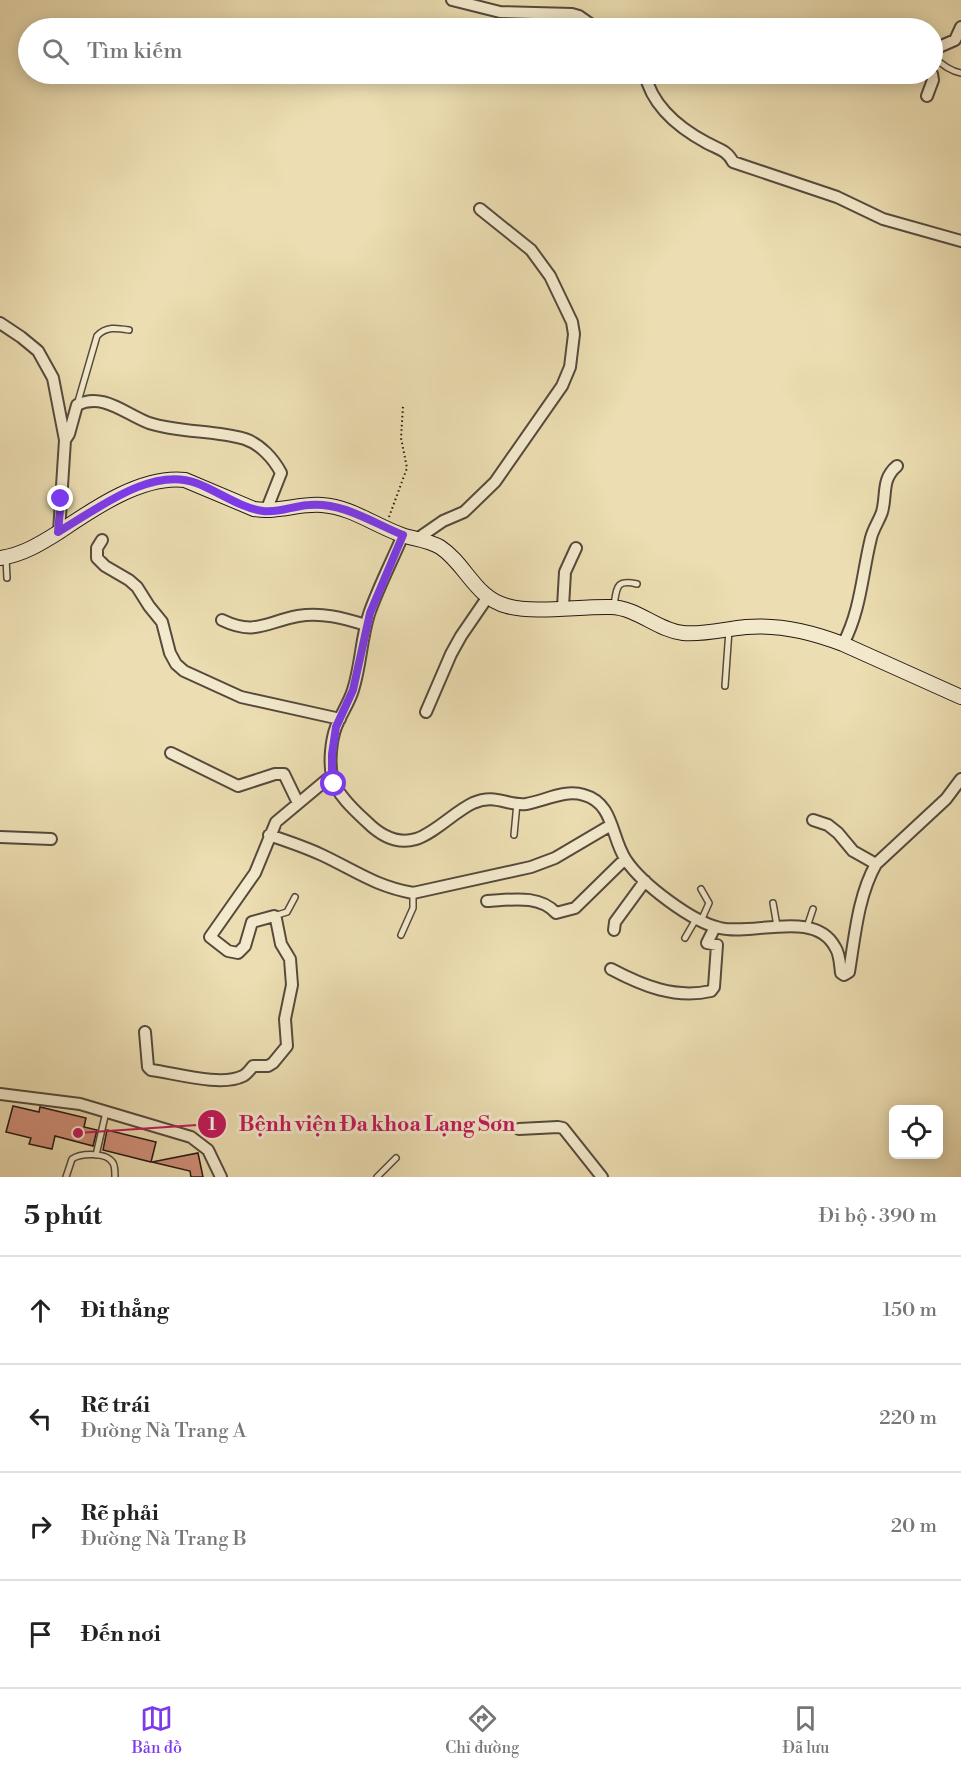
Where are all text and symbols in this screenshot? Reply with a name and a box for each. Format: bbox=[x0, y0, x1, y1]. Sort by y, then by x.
search box bbox=[18, 18, 943, 84]
icon: search bbox=[39, 35, 72, 68]
text: Tìm kiếm bbox=[87, 38, 183, 65]
route end bbox=[47, 485, 73, 511]
route start bbox=[320, 770, 346, 796]
callout: Bệnh viện Đa khoa Lạng Sơn bbox=[197, 1104, 527, 1143]
map controls bbox=[889, 1105, 943, 1159]
button: locate bbox=[889, 1105, 943, 1159]
text: Bệnh viện Đa khoa Lạng Sơn bbox=[239, 1112, 515, 1138]
text: 1 bbox=[208, 1113, 217, 1136]
text: 5 phút bbox=[24, 1200, 102, 1232]
text: Đi bộ · 390 m bbox=[818, 1204, 937, 1229]
icon: ahead bbox=[24, 1294, 57, 1327]
text: Đi thẳng bbox=[81, 1297, 169, 1324]
text: 150 m bbox=[882, 1298, 937, 1323]
text: Rẽ trái bbox=[81, 1392, 150, 1419]
icon: left bbox=[24, 1402, 57, 1435]
text: 220 m bbox=[879, 1406, 937, 1431]
text: Đường Nà Trang A bbox=[81, 1419, 246, 1444]
text: Rẽ phải bbox=[81, 1500, 159, 1527]
icon: right bbox=[24, 1510, 57, 1543]
text: 20 m bbox=[891, 1514, 937, 1539]
text: Đường Nà Trang B bbox=[81, 1527, 247, 1552]
icon: arrive bbox=[24, 1618, 57, 1651]
text: Đến nơi bbox=[81, 1621, 161, 1648]
tab: Bản đồ bbox=[132, 1702, 182, 1758]
tab: Chỉ đường bbox=[445, 1702, 519, 1758]
tab: Đã lưu bbox=[783, 1702, 829, 1758]

